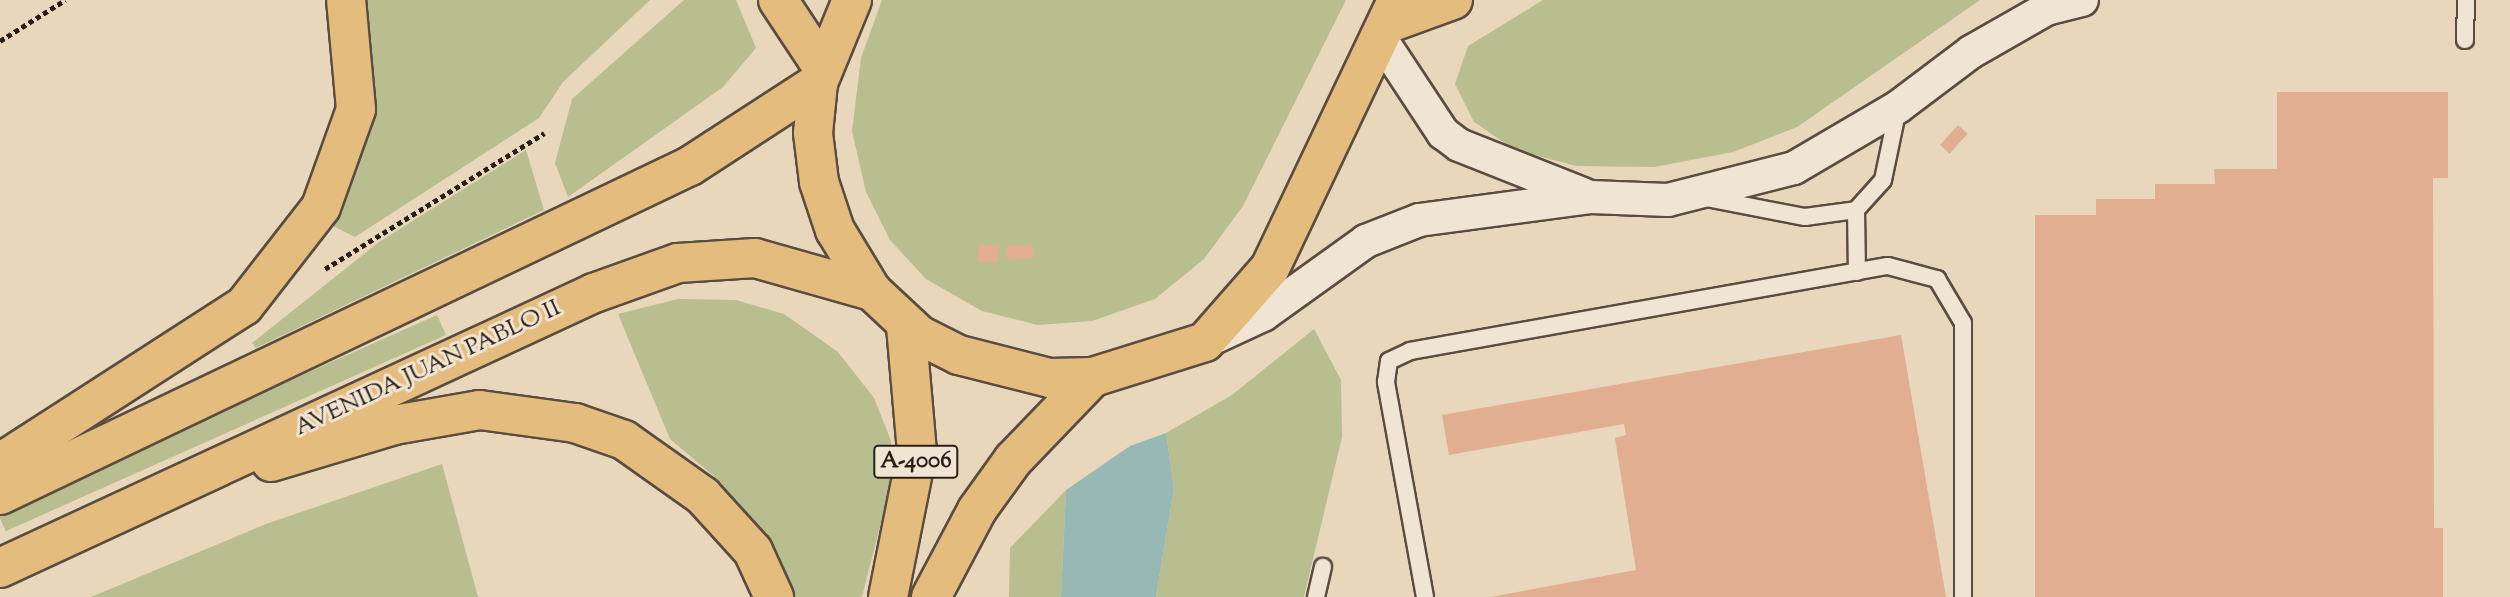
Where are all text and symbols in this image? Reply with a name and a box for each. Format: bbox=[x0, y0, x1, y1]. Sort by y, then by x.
street label: AVENIDA JUAN PABLO II bbox=[290, 295, 566, 443]
road number: A-4006 bbox=[872, 442, 960, 482]

